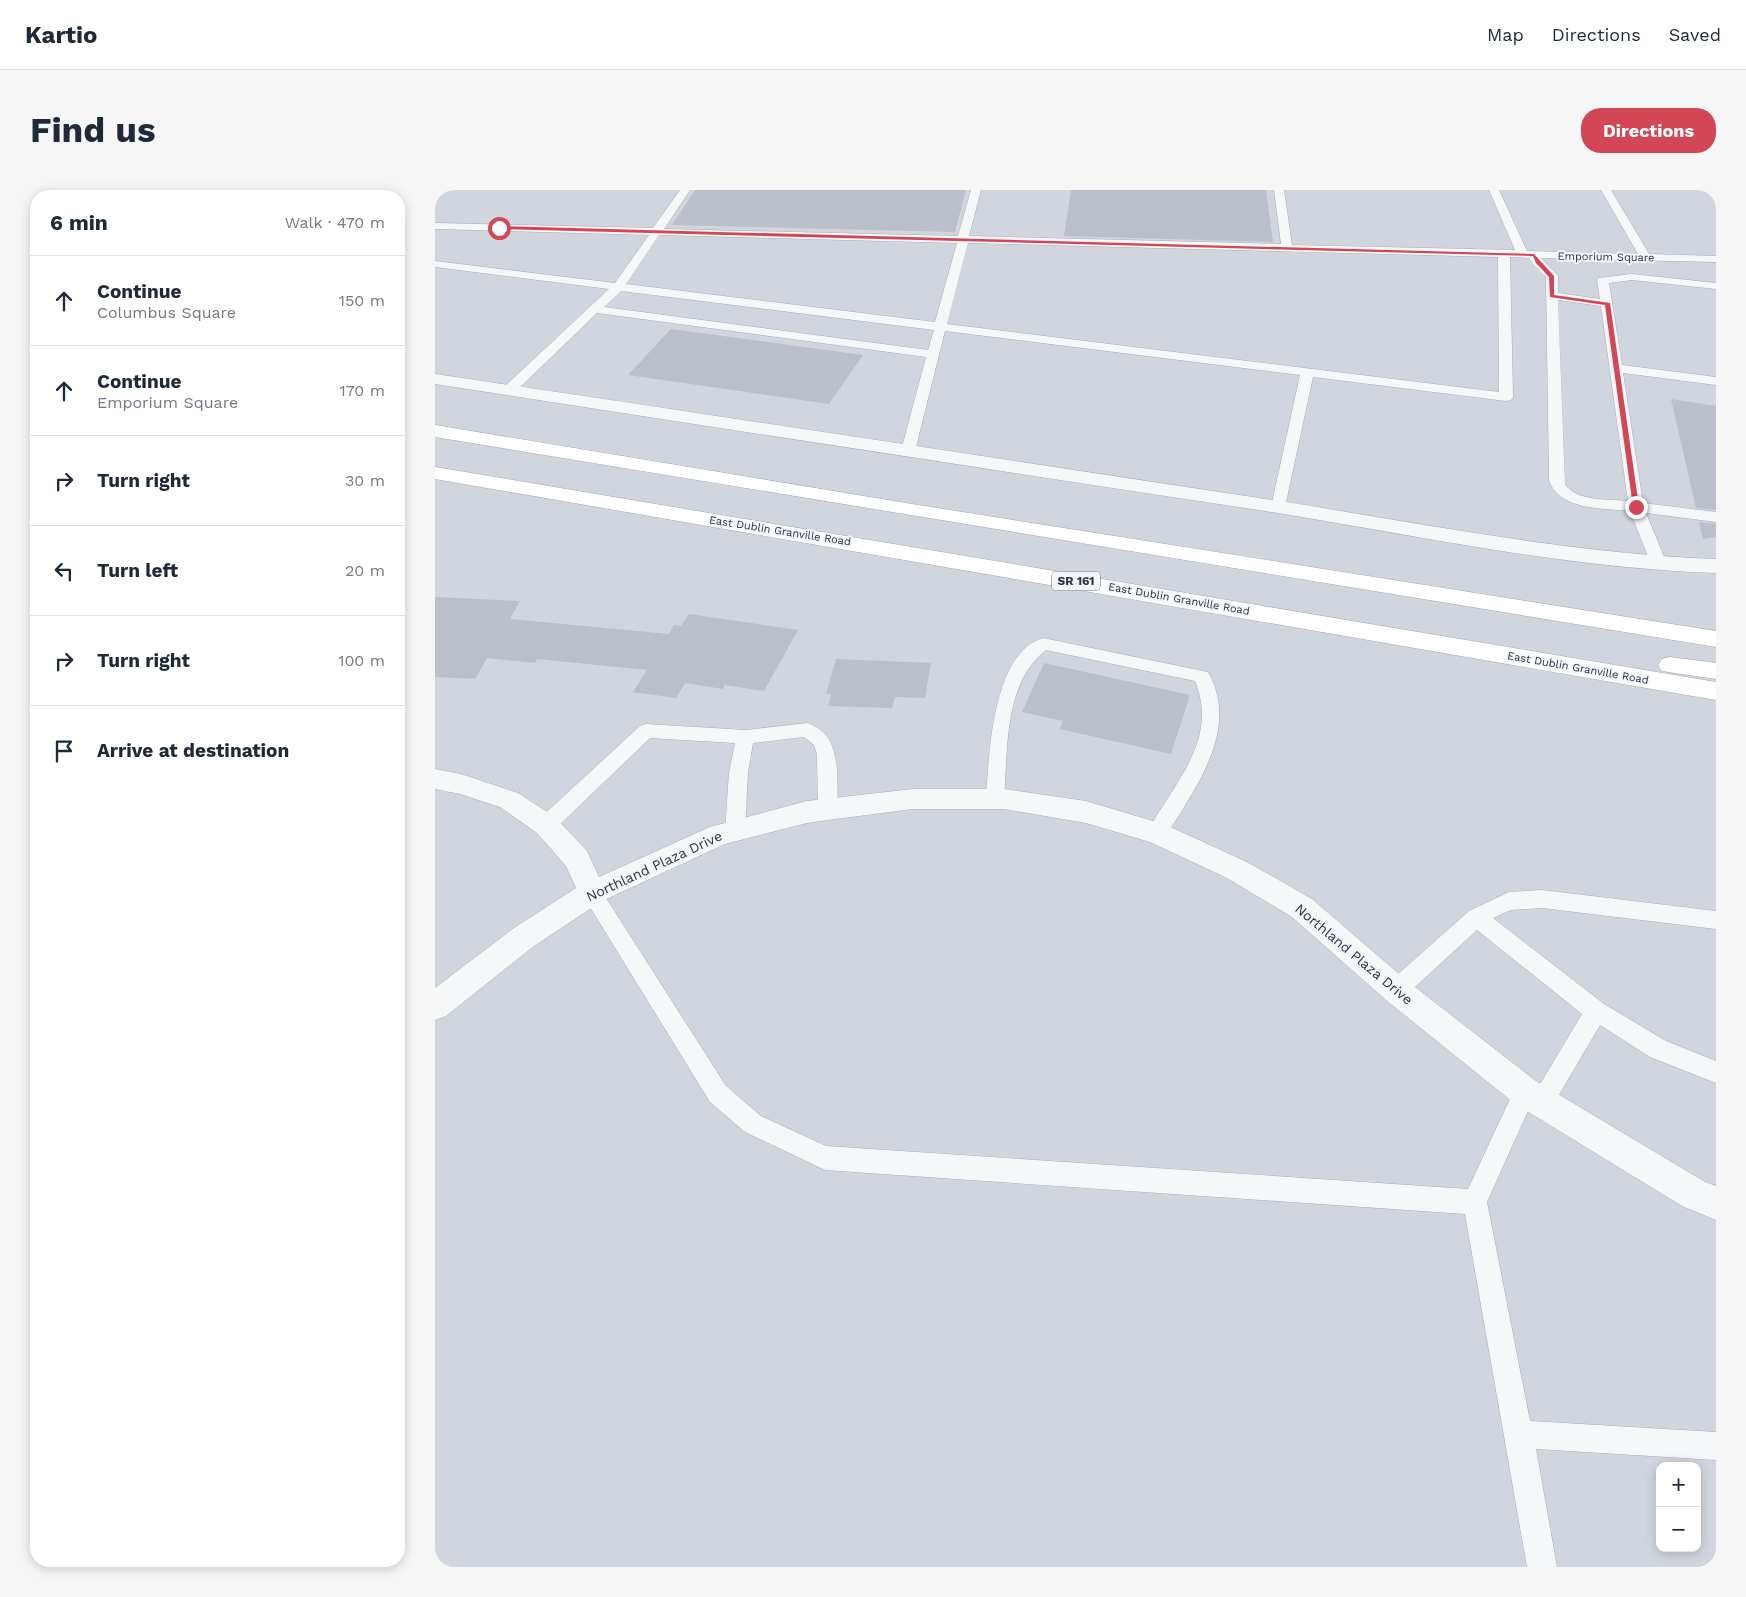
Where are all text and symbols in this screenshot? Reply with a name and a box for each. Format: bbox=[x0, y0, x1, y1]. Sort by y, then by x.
text: Kartio bbox=[25, 21, 97, 49]
text: Map bbox=[1487, 24, 1524, 45]
text: Directions bbox=[1552, 24, 1641, 45]
text: Saved bbox=[1669, 24, 1721, 45]
button: Directions bbox=[1581, 108, 1716, 153]
text: Find us bbox=[30, 109, 156, 151]
text: 6 min bbox=[50, 210, 108, 235]
text: Walk · 470 m bbox=[285, 213, 385, 232]
route start bbox=[488, 217, 511, 240]
street label: Emporium Square bbox=[1557, 250, 1655, 264]
text: Continue bbox=[97, 280, 181, 303]
icon: ahead bbox=[50, 287, 78, 315]
text: 150 m bbox=[339, 291, 385, 310]
text: Columbus Square bbox=[97, 303, 236, 322]
text: Continue bbox=[97, 370, 181, 393]
icon: ahead bbox=[50, 377, 78, 405]
text: 170 m bbox=[339, 381, 385, 400]
text: Emporium Square bbox=[97, 393, 238, 412]
icon: right bbox=[50, 467, 78, 495]
text: Turn right bbox=[97, 469, 190, 492]
text: 30 m bbox=[345, 471, 385, 490]
route end bbox=[1625, 496, 1648, 519]
street label: East Dublin Granville Road bbox=[708, 513, 852, 549]
icon: left bbox=[50, 557, 78, 585]
text: Turn left bbox=[97, 559, 178, 582]
text: 20 m bbox=[345, 561, 385, 580]
road number: SR 161 bbox=[1052, 572, 1100, 591]
street label: East Dublin Granville Road bbox=[1107, 580, 1251, 618]
icon: right bbox=[50, 647, 78, 675]
text: Turn right bbox=[97, 649, 190, 672]
street label: East Dublin Granville Road bbox=[1506, 649, 1650, 687]
text: 100 m bbox=[338, 651, 385, 670]
icon: arrive bbox=[50, 737, 78, 765]
text: Arrive at destination bbox=[97, 739, 289, 762]
street label: Northland Plaza Drive bbox=[583, 827, 725, 905]
street label: Northland Plaza Drive bbox=[1292, 900, 1416, 1008]
map controls bbox=[1656, 1462, 1701, 1552]
button: + bbox=[1656, 1462, 1701, 1507]
button: − bbox=[1656, 1507, 1701, 1552]

